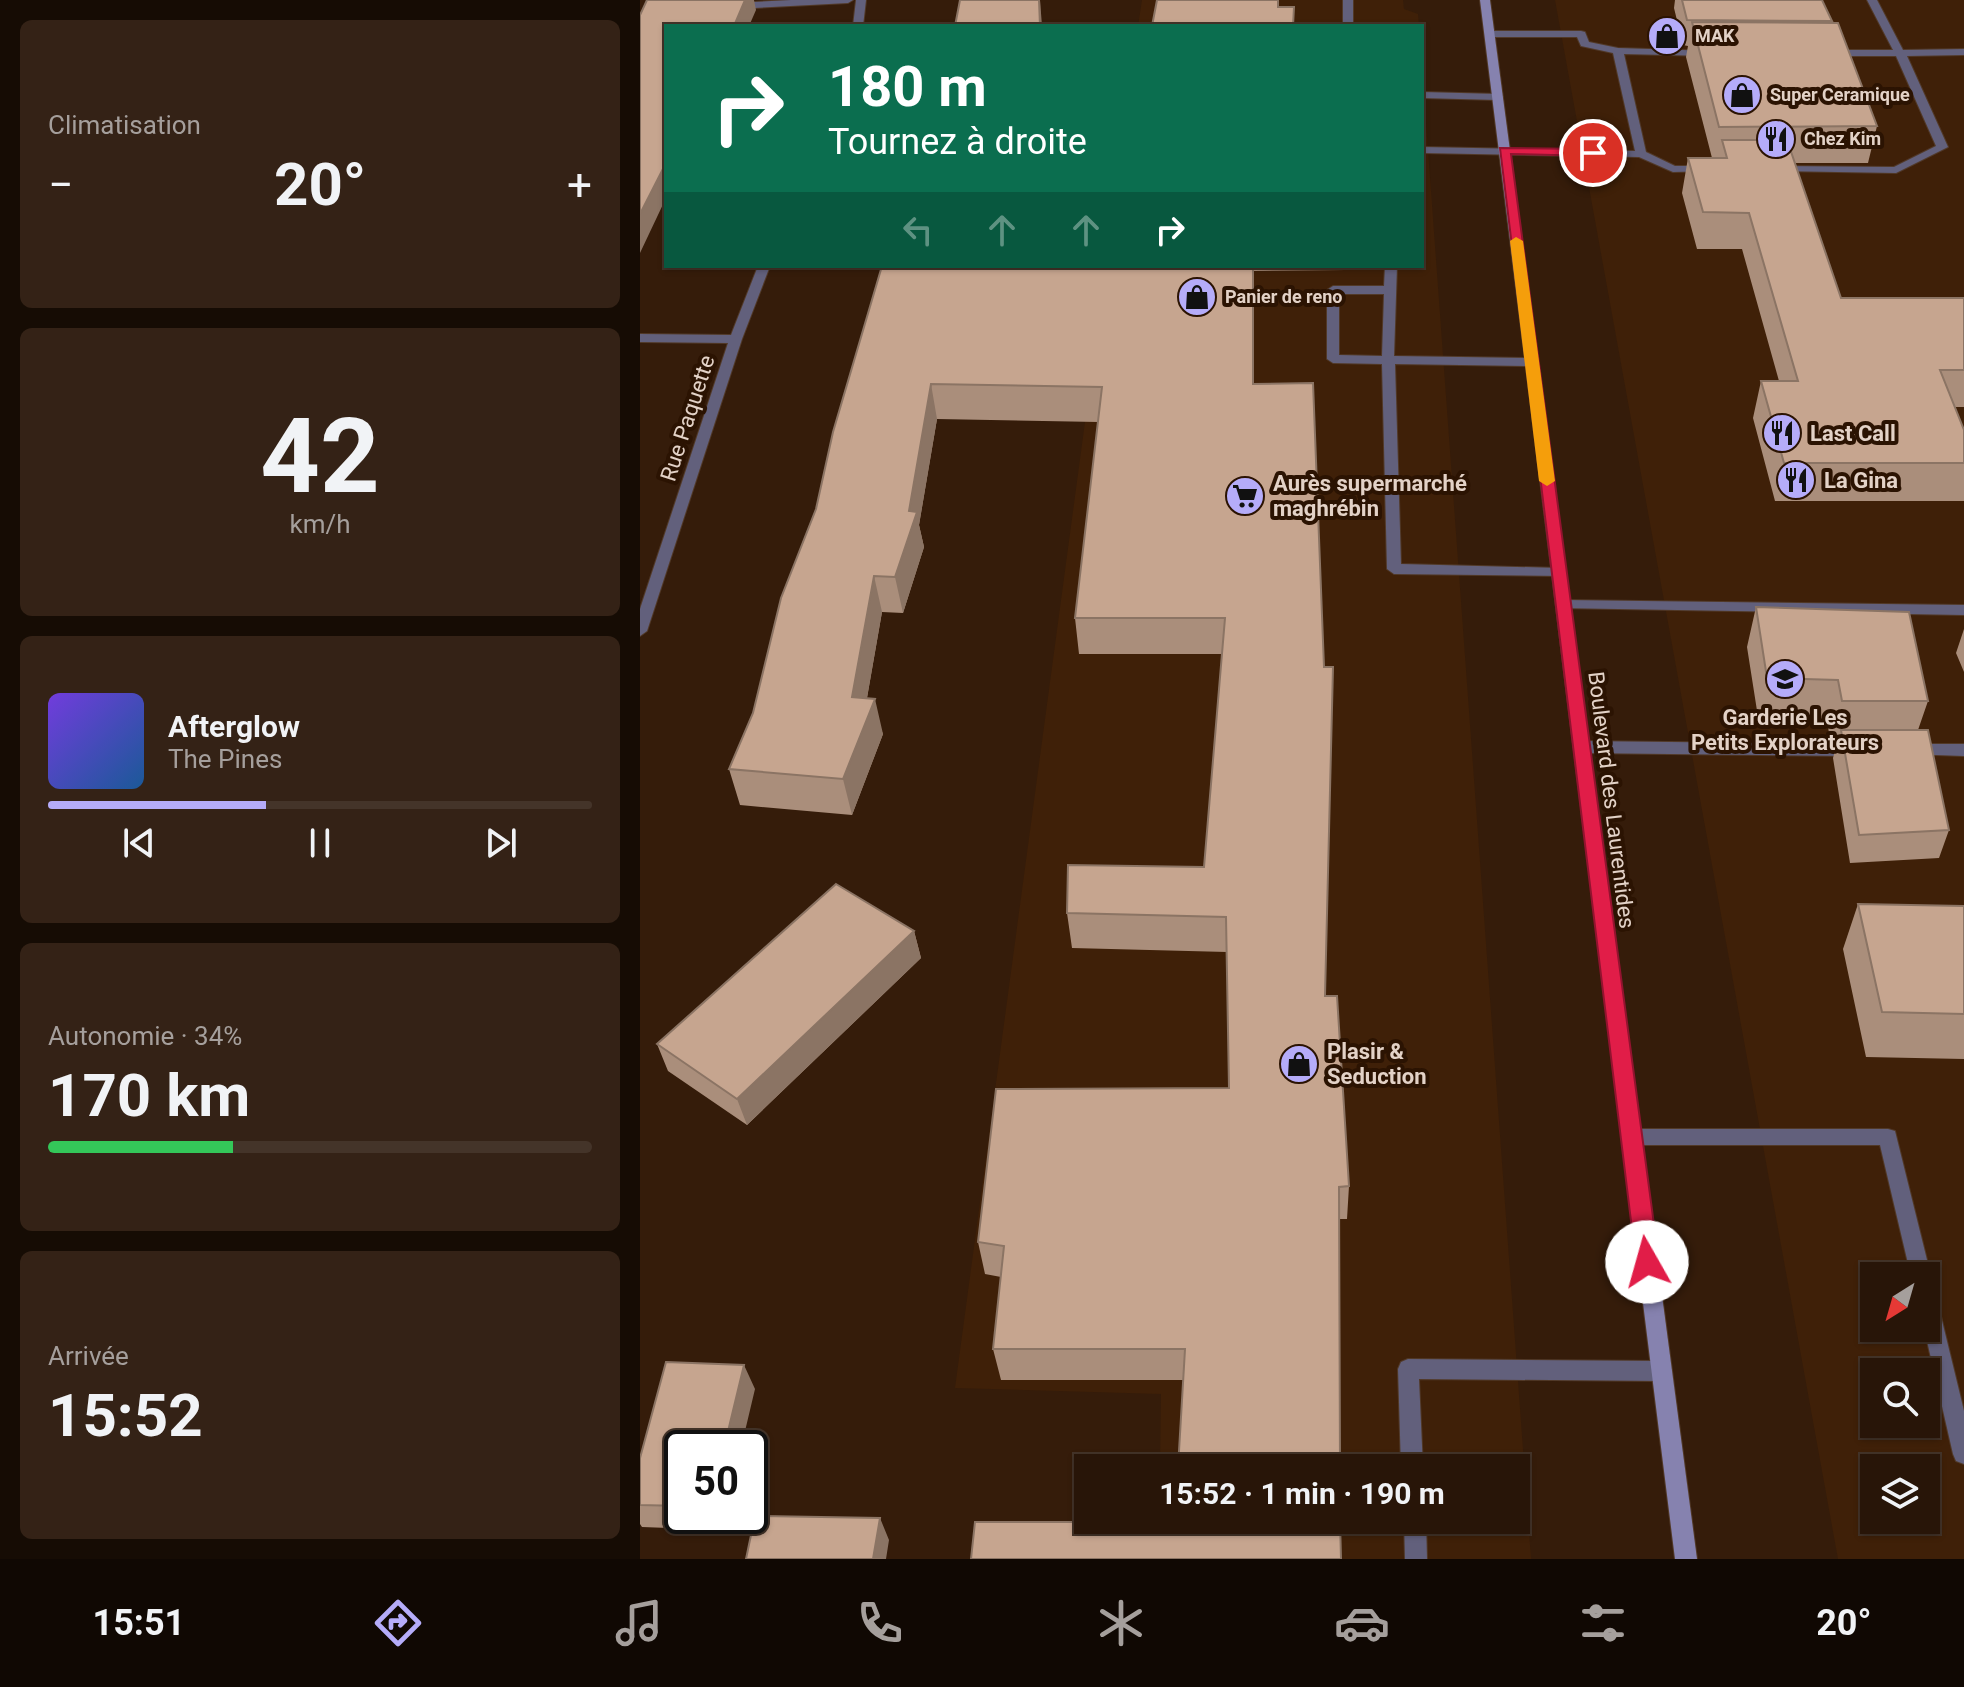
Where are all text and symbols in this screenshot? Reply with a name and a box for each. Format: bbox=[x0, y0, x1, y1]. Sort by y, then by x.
shop icon: MAK bbox=[1646, 15, 1688, 57]
place label: MAK bbox=[1695, 25, 1735, 46]
text: 180 m bbox=[828, 54, 987, 120]
icon: right bbox=[696, 56, 800, 160]
shop icon: Super Ceramique bbox=[1721, 74, 1763, 116]
place label: Super Ceramique bbox=[1770, 84, 1910, 105]
text: Climatisation bbox=[48, 110, 201, 140]
restaurant icon: Chez Kim bbox=[1755, 118, 1797, 160]
pin bbox=[1559, 119, 1627, 187]
text: Tournez à droite bbox=[828, 121, 1087, 163]
place label: Chez Kim bbox=[1804, 128, 1881, 149]
icon: arrive bbox=[1571, 131, 1615, 175]
text: 20° bbox=[274, 149, 366, 220]
text: − bbox=[48, 159, 73, 211]
text: + bbox=[567, 159, 592, 211]
icon: left bbox=[896, 208, 940, 252]
icon: ahead bbox=[980, 208, 1024, 252]
icon: ahead bbox=[1064, 208, 1108, 252]
icon: right bbox=[1148, 208, 1192, 252]
shop icon: Panier de reno bbox=[1176, 276, 1218, 318]
place label: Panier de reno bbox=[1225, 286, 1343, 307]
street label: Rue Paquette bbox=[655, 352, 720, 484]
text: 42 bbox=[260, 396, 380, 517]
restaurant icon: Last Call bbox=[1761, 412, 1803, 454]
place label: Last Call bbox=[1810, 421, 1896, 446]
restaurant icon: La Gina bbox=[1775, 459, 1817, 501]
place label: La Gina bbox=[1824, 468, 1898, 493]
place label: Aurès supermarché maghrébin bbox=[1273, 471, 1467, 521]
supermarket icon: Aurès supermarché maghrébin bbox=[1224, 475, 1266, 517]
text: km/h bbox=[289, 509, 351, 539]
school or university icon: Garderie Les Petits Explorateurs bbox=[1764, 658, 1806, 700]
street label: Boulevard des Laurentides bbox=[1583, 670, 1640, 930]
place label: Garderie Les Petits Explorateurs bbox=[1691, 705, 1879, 755]
text: Afterglow bbox=[168, 709, 300, 744]
text: The Pines bbox=[168, 744, 282, 774]
icon: previous bbox=[117, 821, 161, 865]
icon: pause bbox=[298, 821, 342, 865]
icon: next bbox=[479, 821, 523, 865]
text: Autonomie · 34% bbox=[48, 1021, 242, 1051]
place label: Plasir & Seduction bbox=[1327, 1039, 1427, 1089]
shop icon: Plasir & Seduction bbox=[1278, 1043, 1320, 1085]
text: 170 km bbox=[48, 1060, 250, 1131]
position arrow bbox=[1605, 1220, 1689, 1304]
north arrow bbox=[1860, 1262, 1940, 1342]
map controls bbox=[1860, 1262, 1940, 1534]
text: Arrivée bbox=[48, 1341, 129, 1371]
button: search bbox=[1860, 1358, 1940, 1438]
text: 15:52 bbox=[48, 1380, 203, 1451]
speed limit sign: 50 bbox=[664, 1430, 768, 1534]
button: layers bbox=[1860, 1454, 1940, 1534]
text: 15:52 · 1 min · 190 m bbox=[1159, 1476, 1445, 1511]
icon: directions bbox=[370, 1595, 426, 1651]
icon: music bbox=[611, 1595, 667, 1651]
icon: phone bbox=[852, 1595, 908, 1651]
icon: climate bbox=[1093, 1595, 1149, 1651]
icon: car bbox=[1334, 1595, 1390, 1651]
icon: filters bbox=[1575, 1595, 1631, 1651]
text: 15:51 bbox=[92, 1602, 185, 1644]
text: 20° bbox=[1816, 1602, 1871, 1644]

